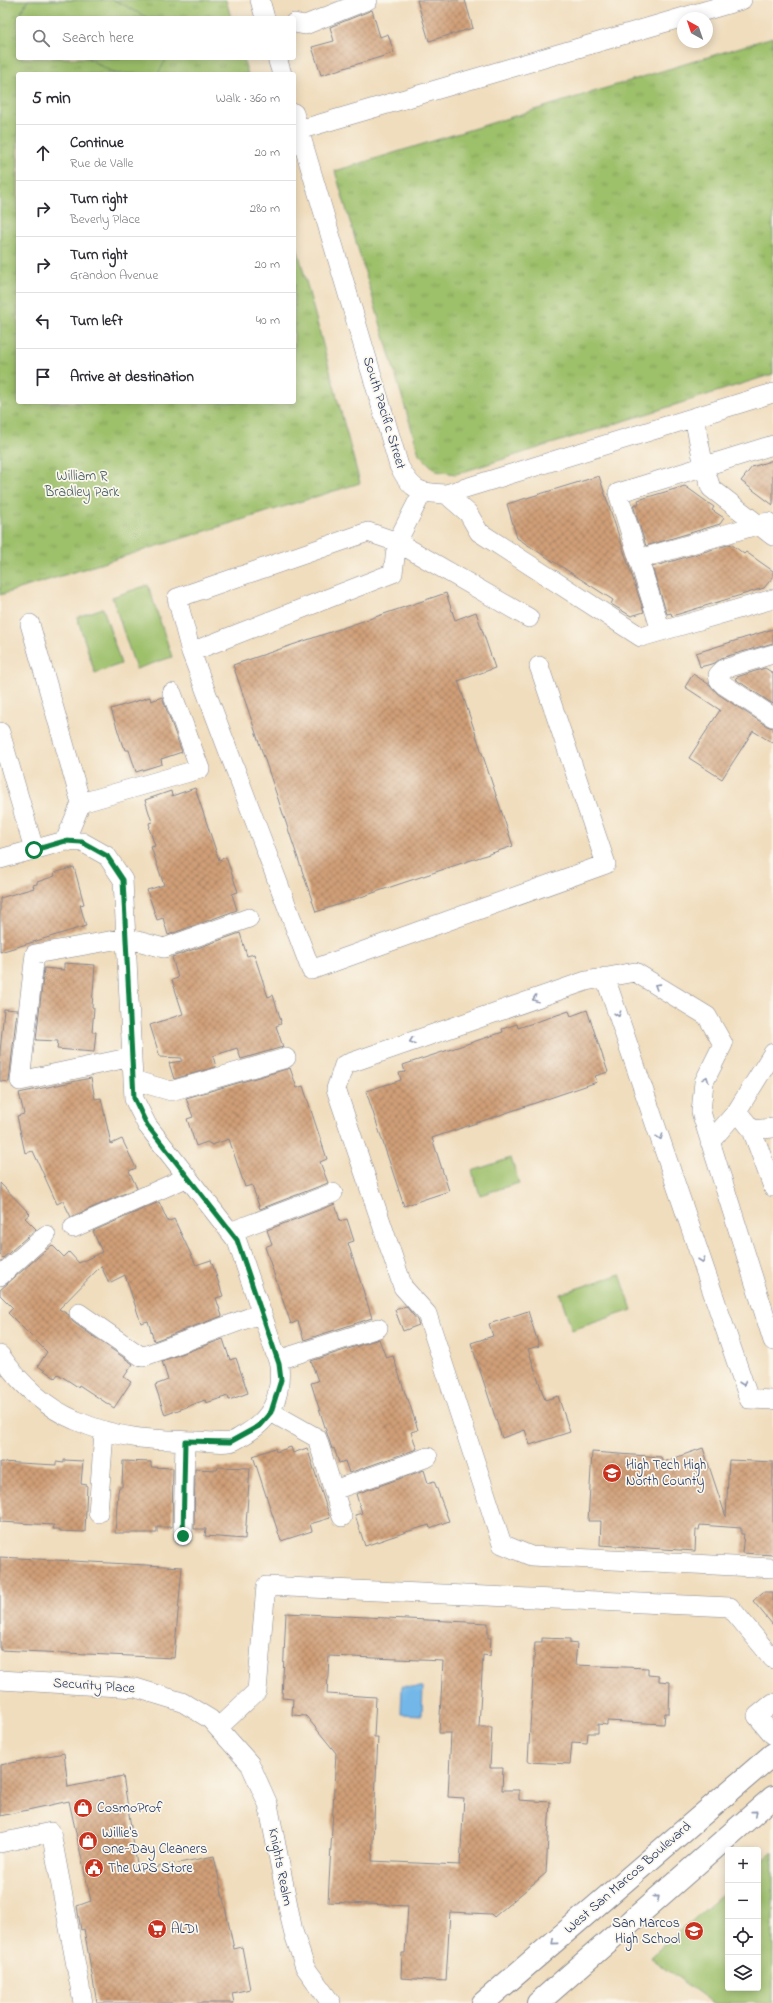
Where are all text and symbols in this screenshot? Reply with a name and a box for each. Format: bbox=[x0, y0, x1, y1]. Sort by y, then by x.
north arrow bbox=[677, 12, 713, 48]
search box bbox=[16, 16, 296, 60]
icon: search bbox=[30, 27, 52, 49]
text: Search here bbox=[62, 27, 134, 49]
text: 5 min bbox=[32, 86, 71, 111]
text: Walk · 360 m bbox=[216, 89, 280, 108]
text: Continue bbox=[70, 132, 124, 154]
icon: ahead bbox=[32, 142, 54, 164]
text: 20 m bbox=[255, 143, 280, 162]
text: Rue de Valle bbox=[70, 154, 133, 173]
text: Turn right bbox=[70, 188, 128, 210]
icon: right bbox=[32, 198, 54, 220]
text: 280 m bbox=[250, 199, 280, 218]
text: Beverly Place bbox=[70, 210, 140, 229]
text: Turn right bbox=[70, 244, 128, 266]
icon: right bbox=[32, 254, 54, 276]
text: 20 m bbox=[255, 255, 280, 274]
text: Grandon Avenue bbox=[70, 266, 158, 285]
icon: left bbox=[32, 310, 54, 332]
text: Turn left bbox=[70, 310, 123, 332]
text: 40 m bbox=[256, 311, 280, 330]
street label: South Pacific Street bbox=[357, 354, 411, 472]
icon: arrive bbox=[32, 366, 54, 388]
text: Arrive at destination bbox=[70, 366, 194, 388]
park label: William R Bradley Park bbox=[44, 466, 120, 504]
route start bbox=[25, 841, 43, 859]
one-way arrow bbox=[654, 983, 661, 990]
one-way arrow bbox=[531, 994, 538, 1002]
one-way arrow bbox=[613, 1011, 622, 1018]
one-way arrow bbox=[409, 1036, 416, 1045]
one-way arrow bbox=[701, 1076, 709, 1083]
one-way arrow bbox=[655, 1134, 663, 1141]
one-way arrow bbox=[697, 1257, 705, 1264]
one-way arrow bbox=[739, 1380, 747, 1387]
place label: High Tech High North County bbox=[626, 1455, 706, 1493]
school or university icon: High Tech High North County bbox=[601, 1462, 623, 1484]
route end bbox=[174, 1527, 192, 1545]
street label: Security Place bbox=[52, 1673, 136, 1700]
shop icon: CosmoProf bbox=[72, 1797, 94, 1819]
place label: CosmoProf bbox=[97, 1798, 163, 1819]
one-way arrow bbox=[750, 1810, 758, 1817]
street label: West San Marcos Boulevard bbox=[560, 1817, 696, 1939]
place label: Willie's One-Day Cleaners bbox=[102, 1823, 207, 1861]
street label: Knights Realm bbox=[261, 1826, 298, 1908]
shop icon: Willie's One-Day Cleaners bbox=[77, 1830, 99, 1852]
map controls bbox=[725, 1847, 761, 1991]
button: + bbox=[725, 1847, 761, 1883]
public building icon: The UPS Store bbox=[83, 1857, 105, 1879]
place label: The UPS Store bbox=[108, 1858, 193, 1879]
button: − bbox=[725, 1883, 761, 1919]
one-way arrow bbox=[653, 1896, 660, 1903]
place label: San Marcos High School bbox=[612, 1913, 680, 1951]
supermarket icon: ALDI bbox=[146, 1918, 168, 1940]
place label: ALDI bbox=[171, 1919, 198, 1940]
button: locate bbox=[725, 1919, 761, 1955]
school or university icon: San Marcos High School bbox=[683, 1920, 705, 1942]
one-way arrow bbox=[552, 1937, 559, 1944]
button: layers bbox=[725, 1955, 761, 1991]

